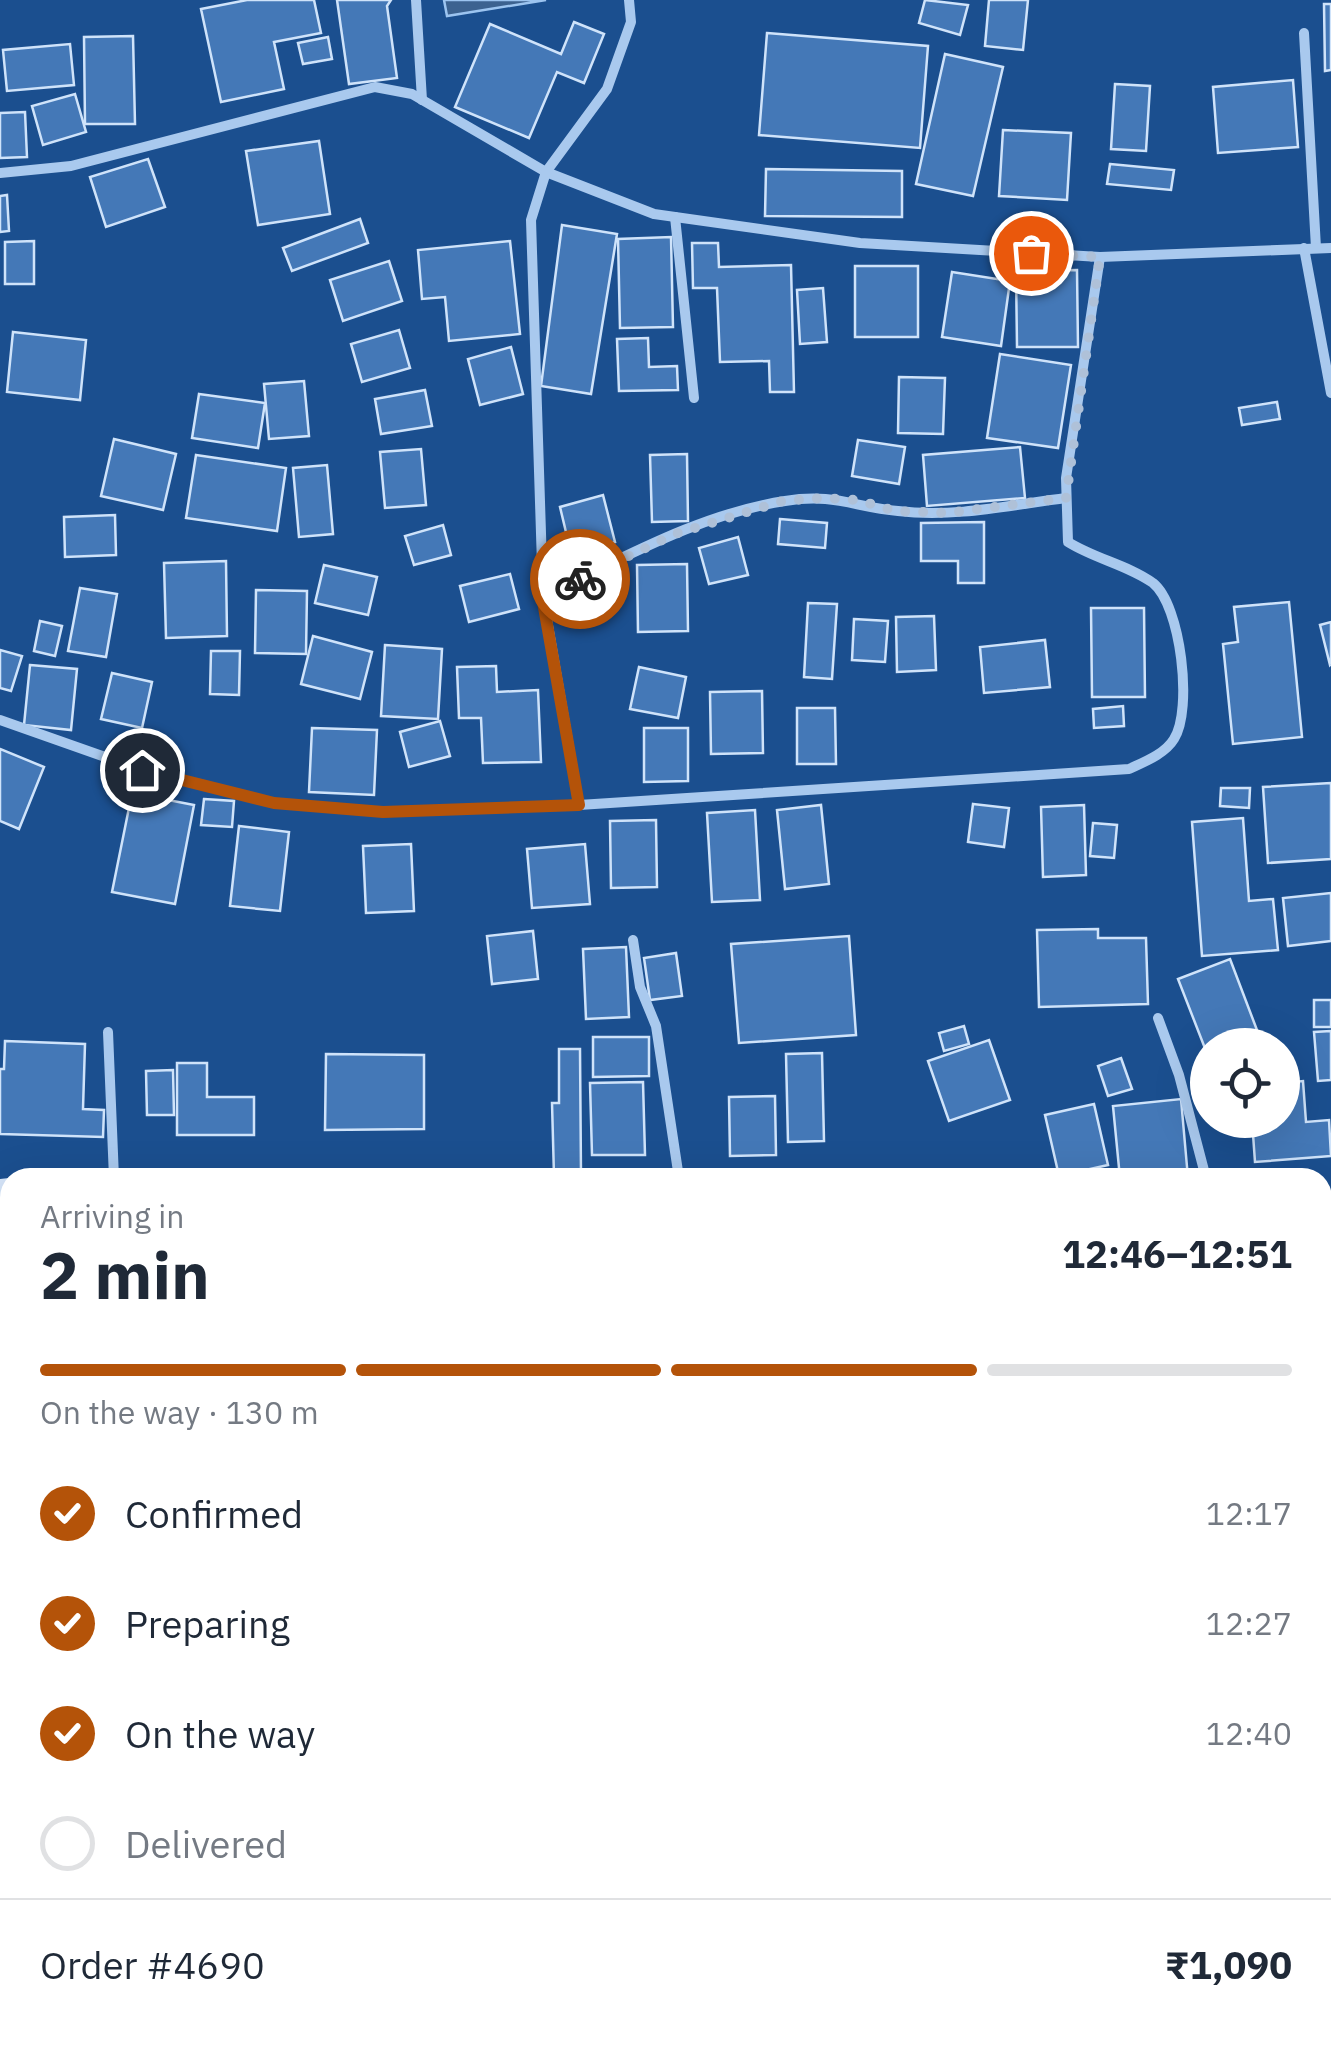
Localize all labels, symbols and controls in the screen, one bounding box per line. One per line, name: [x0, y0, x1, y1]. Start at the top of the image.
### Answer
pin: [989, 211, 1074, 296]
icon: bag: [1004, 226, 1059, 281]
courier: [530, 529, 630, 629]
icon: bike: [553, 552, 608, 607]
pin: [100, 728, 185, 813]
icon: home: [115, 743, 170, 798]
map controls: [1190, 1028, 1300, 1138]
button: locate: [1190, 1028, 1300, 1138]
text: Arriving in: [40, 1195, 185, 1237]
text: 12:46–12:51: [1062, 1229, 1292, 1278]
text: 2 min: [40, 1232, 210, 1317]
text: On the way · 130 m: [40, 1391, 319, 1433]
icon: check: [40, 1486, 95, 1541]
text: Confirmed: [125, 1489, 303, 1538]
text: 12:17: [1206, 1492, 1292, 1534]
icon: check: [40, 1596, 95, 1651]
text: Preparing: [125, 1599, 290, 1648]
text: 12:27: [1206, 1602, 1292, 1644]
icon: check: [40, 1706, 95, 1761]
text: On the way: [125, 1709, 315, 1758]
text: 12:40: [1206, 1712, 1292, 1754]
text: Delivered: [125, 1819, 287, 1868]
text: Order #4690: [40, 1940, 265, 1989]
text: ₹1,090: [1165, 1940, 1292, 1989]

